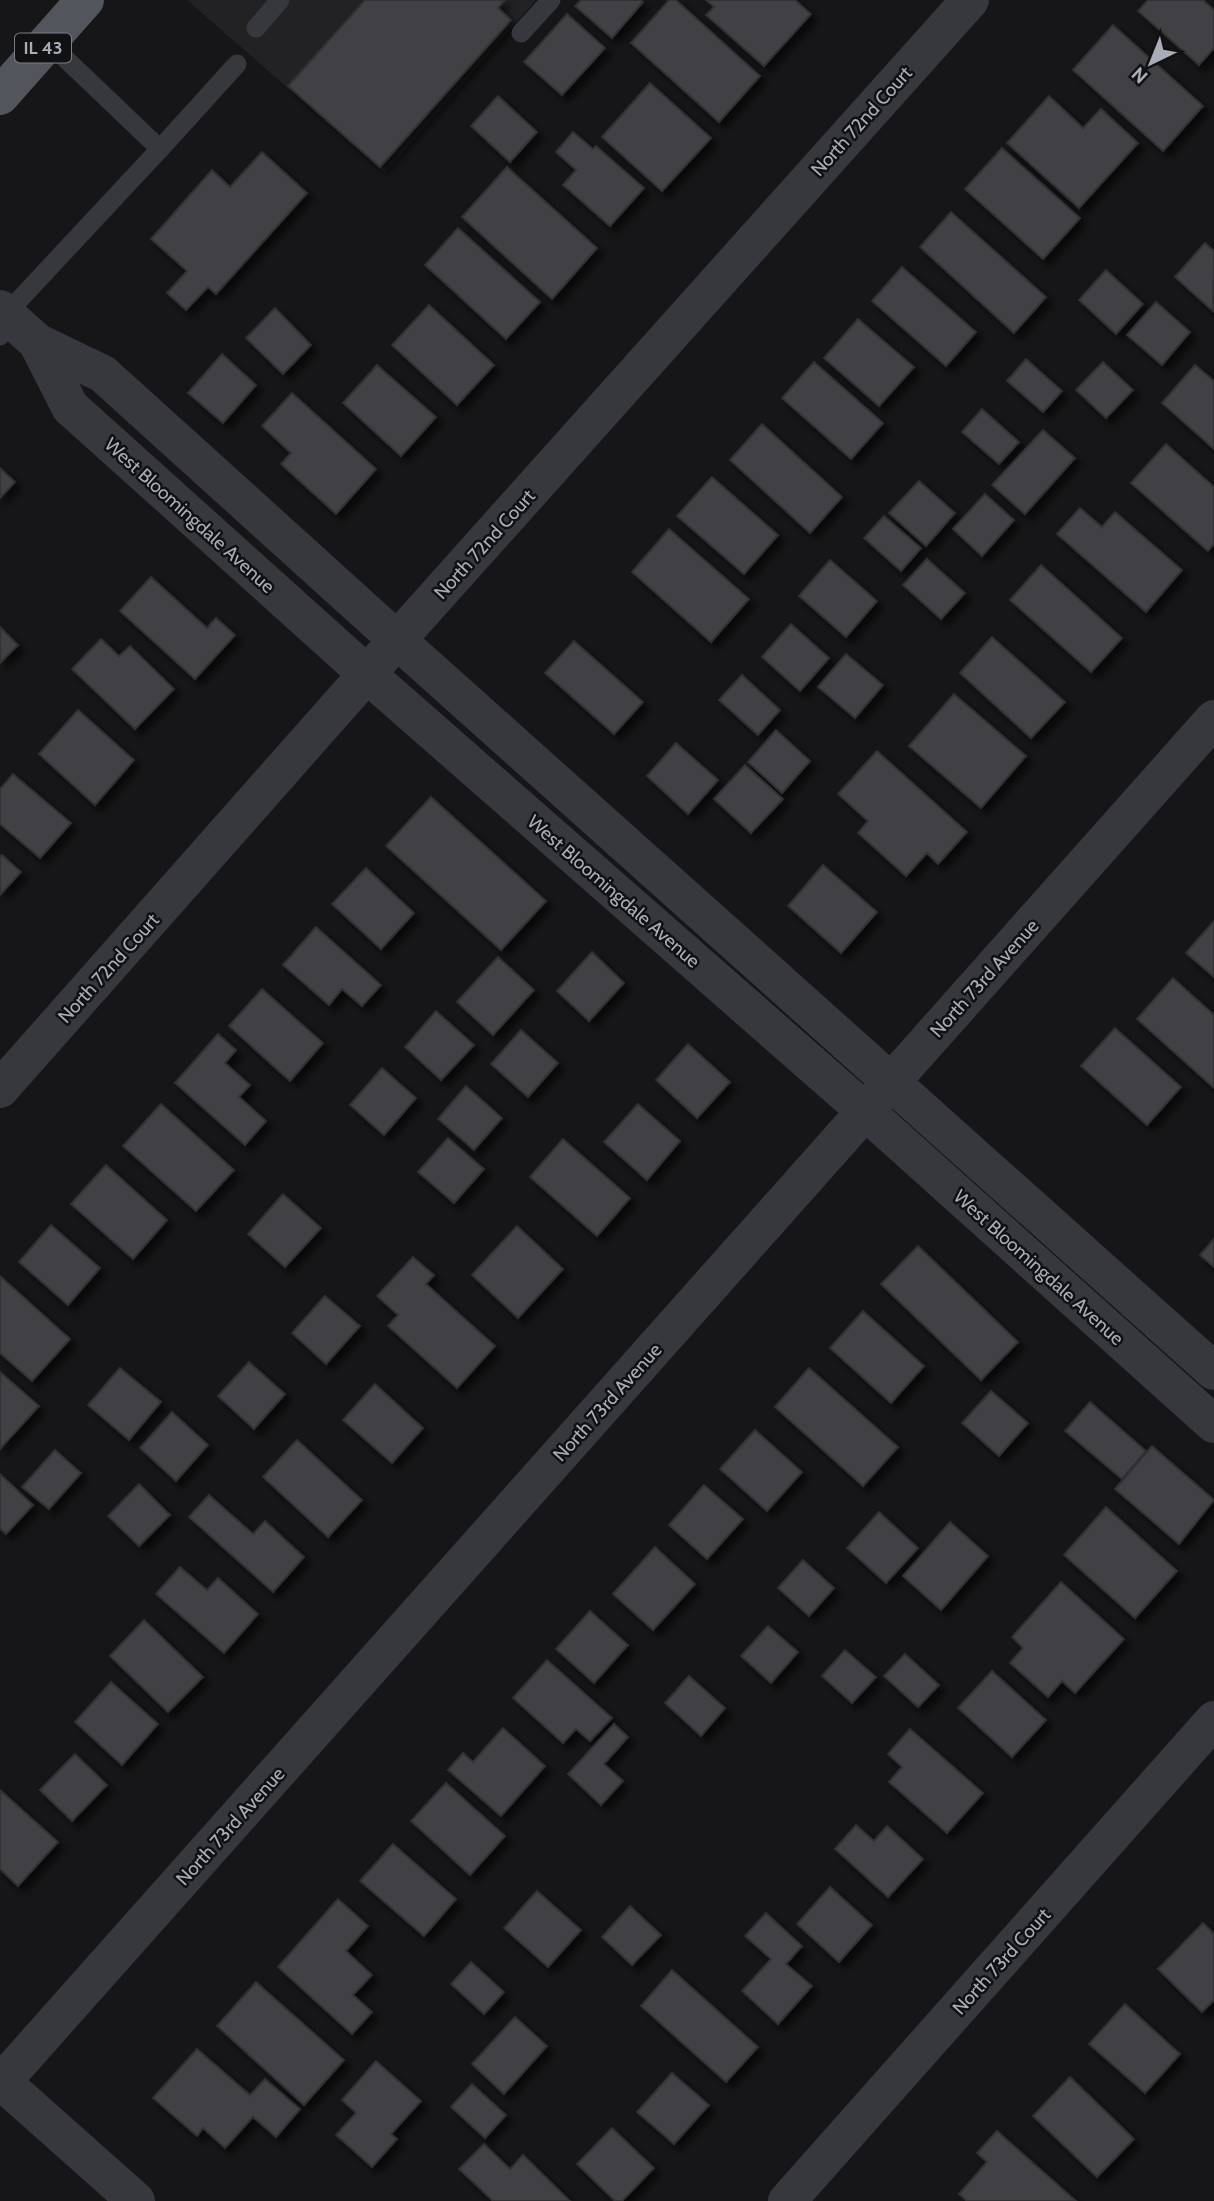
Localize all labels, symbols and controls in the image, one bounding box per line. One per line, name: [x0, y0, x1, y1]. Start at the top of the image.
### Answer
north arrow: [1116, 28, 1186, 98]
road number: IL 43: [15, 33, 71, 62]
street label: North 72nd Court: [806, 61, 917, 181]
text: N: [1127, 62, 1153, 88]
street label: West Bloomingdale Avenue: [100, 433, 280, 598]
street label: North 72nd Court: [429, 484, 540, 604]
street label: West Bloomingdale Avenue: [523, 810, 705, 973]
street label: North 72nd Court: [53, 908, 164, 1028]
street label: North 73rd Avenue: [925, 914, 1044, 1042]
street label: West Bloomingdale Avenue: [949, 1185, 1129, 1350]
street label: North 73rd Avenue: [548, 1338, 667, 1466]
street label: North 73rd Avenue: [171, 1762, 290, 1890]
street label: North 73rd Court: [948, 1903, 1056, 2019]

